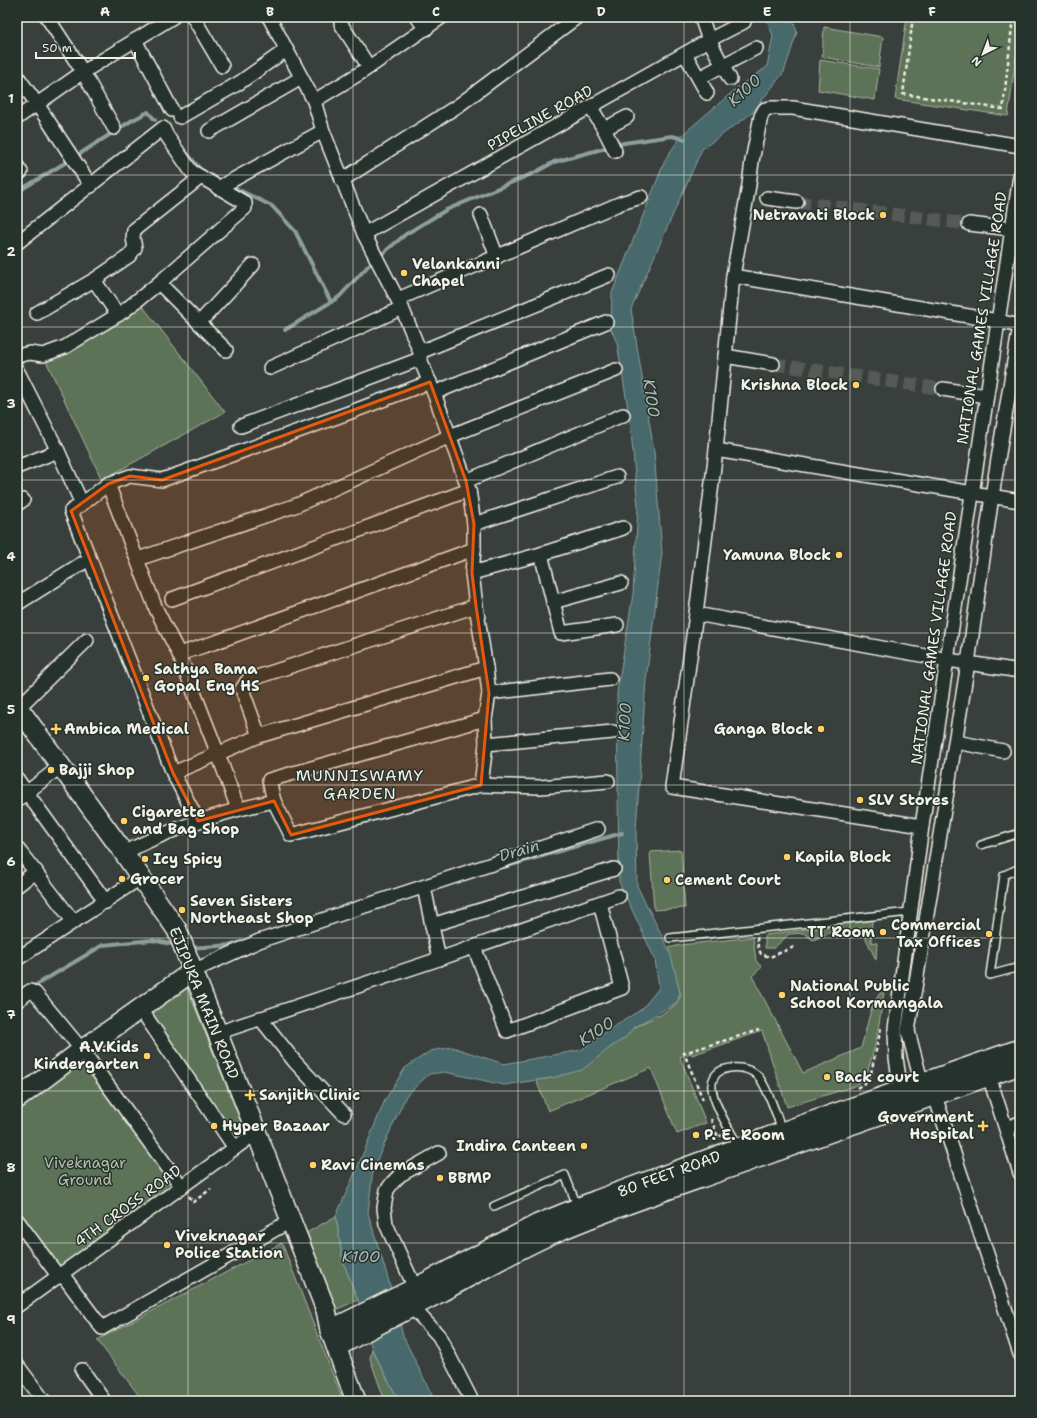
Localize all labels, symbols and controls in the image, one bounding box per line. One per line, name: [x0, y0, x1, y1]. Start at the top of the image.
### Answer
text: A: [100, 3, 110, 20]
text: B: [266, 3, 274, 20]
text: C: [432, 3, 440, 20]
text: D: [596, 3, 606, 20]
text: E: [763, 3, 772, 20]
text: F: [928, 3, 936, 20]
scale bar: [36, 34, 135, 60]
north arrow: [963, 34, 1003, 74]
text: 50 m: [42, 40, 72, 56]
text: N: [968, 52, 985, 70]
water label: K100: [723, 70, 766, 111]
street label: PIPELINE ROAD: [484, 81, 596, 155]
text: 1: [8, 90, 14, 107]
street label: NATIONAL GAMES VILLAGE ROAD: [952, 190, 1012, 446]
place label: Netravati Block: [753, 205, 875, 225]
marker: Netravati Block: [878, 210, 888, 220]
text: 2: [6, 243, 16, 260]
place label: Velankanni Chapel: [412, 254, 500, 291]
marker: Velankanni Chapel: [399, 268, 409, 278]
place label: Krishna Block: [741, 375, 848, 395]
water label: K100: [638, 377, 665, 419]
marker: Krishna Block: [851, 380, 861, 390]
text: 3: [6, 395, 16, 412]
street label: NATIONAL GAMES VILLAGE ROAD: [906, 510, 962, 766]
place label: Yamuna Block: [723, 545, 831, 565]
text: 4: [6, 548, 16, 565]
marker: Yamuna Block: [834, 550, 844, 560]
place label: Sathya Bama Gopal Eng HS: [154, 659, 260, 696]
marker: Sathya Bama Gopal Eng HS: [141, 673, 151, 683]
text: 5: [7, 701, 15, 718]
water label: K100: [613, 702, 636, 742]
place label: Ambica Medical: [64, 719, 189, 739]
place label: Ganga Block: [714, 719, 813, 739]
marker: Ambica Medical: [51, 724, 61, 734]
marker: Ganga Block: [816, 724, 826, 734]
place label: Bajji Shop: [59, 760, 135, 780]
marker: Bajji Shop: [46, 765, 56, 775]
district label: MUNNISWAMY GARDEN: [296, 765, 424, 804]
place label: SLV Stores: [868, 790, 949, 810]
marker: SLV Stores: [855, 795, 865, 805]
place label: Cigarette and Bag Shop: [132, 802, 239, 839]
marker: Cigarette and Bag Shop: [119, 816, 129, 826]
water label: Drain: [496, 835, 542, 866]
place label: Kapila Block: [795, 847, 892, 867]
place label: Icy Spicy: [153, 849, 222, 869]
marker: Kapila Block: [782, 852, 792, 862]
text: 6: [6, 853, 16, 870]
marker: Icy Spicy: [140, 854, 150, 864]
place label: Grocer: [130, 869, 184, 889]
place label: Cement Court: [675, 870, 781, 890]
marker: Grocer: [117, 874, 127, 884]
marker: Cement Court: [662, 875, 672, 885]
place label: Seven Sisters Northeast Shop: [190, 891, 313, 928]
marker: Seven Sisters Northeast Shop: [177, 905, 187, 915]
place label: Commercial Tax Offices: [891, 915, 981, 952]
place label: TT Room: [807, 922, 875, 942]
street label: EJIPURA MAIN ROAD: [164, 924, 244, 1082]
marker: TT Room: [878, 927, 888, 937]
marker: Commercial Tax Offices: [984, 929, 994, 939]
place label: National Public School Kormangala: [790, 976, 944, 1013]
marker: National Public School Kormangala: [777, 990, 787, 1000]
text: 7: [6, 1006, 16, 1023]
water label: K100: [574, 1012, 618, 1051]
place label: A.V.Kids Kindergarten: [34, 1037, 139, 1074]
marker: A.V.Kids Kindergarten: [142, 1051, 152, 1061]
place label: Back court: [835, 1067, 919, 1087]
marker: Back court: [822, 1072, 832, 1082]
place label: Sanjith Clinic: [259, 1085, 360, 1105]
marker: Sanjith Clinic: [244, 1089, 256, 1101]
place label: Government Hospital: [877, 1107, 974, 1144]
place label: Hyper Bazaar: [222, 1116, 330, 1136]
marker: Government Hospital: [977, 1120, 989, 1132]
marker: Hyper Bazaar: [209, 1121, 219, 1131]
place label: P. E. Room: [704, 1125, 785, 1145]
marker: P. E. Room: [691, 1130, 701, 1140]
place label: Indira Canteen: [456, 1136, 576, 1156]
marker: Indira Canteen: [579, 1141, 589, 1151]
street label: 80 FEET ROAD: [615, 1146, 723, 1202]
park label: Viveknagar Ground: [44, 1153, 126, 1190]
place label: Ravi Cinemas: [321, 1155, 425, 1175]
text: 8: [6, 1159, 16, 1176]
street label: 4TH CROSS ROAD: [70, 1160, 186, 1252]
marker: Ravi Cinemas: [308, 1160, 318, 1170]
place label: BBMP: [448, 1168, 491, 1188]
marker: BBMP: [435, 1173, 445, 1183]
place label: Viveknagar Police Station: [175, 1226, 283, 1263]
marker: Viveknagar Police Station: [162, 1240, 172, 1250]
water label: K100: [342, 1246, 380, 1267]
text: 9: [6, 1311, 16, 1328]

